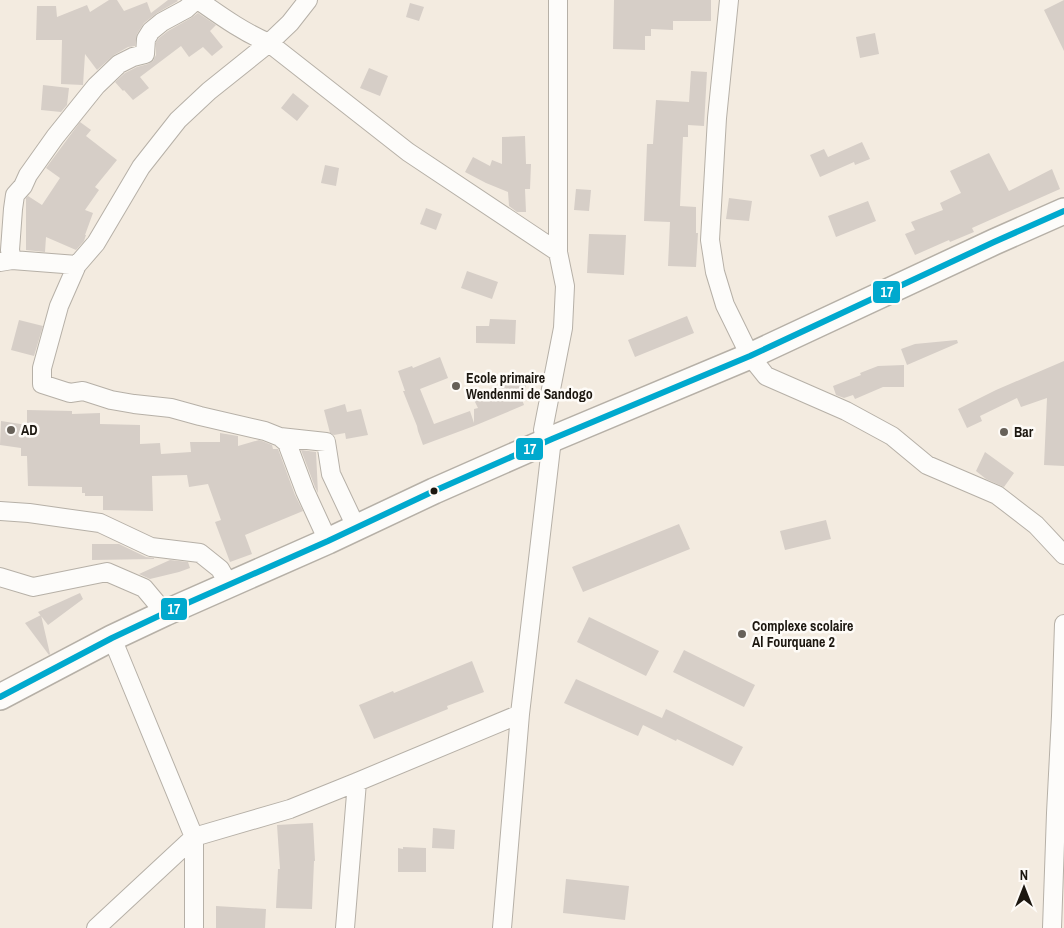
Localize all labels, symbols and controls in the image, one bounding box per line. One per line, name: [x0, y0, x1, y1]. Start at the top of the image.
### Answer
line badge: 17: [872, 280, 901, 304]
text: 17: [881, 283, 894, 301]
place label: Ecole primaire Wendenmi de Sandogo: [466, 369, 593, 403]
marker: Ecole primaire Wendenmi de Sandogo: [450, 380, 462, 392]
place label: AD: [21, 421, 38, 439]
place label: Bar: [1014, 423, 1034, 441]
marker: AD: [5, 424, 17, 436]
marker: Bar: [998, 426, 1010, 438]
line badge: 17: [515, 437, 544, 461]
text: 17: [524, 440, 537, 458]
unlabelled marker: [429, 486, 439, 496]
line badge: 17: [160, 597, 188, 621]
text: 17: [168, 600, 181, 618]
place label: Complexe scolaire Al Fourquane 2: [752, 617, 853, 651]
marker: Complexe scolaire Al Fourquane 2: [736, 628, 748, 640]
north arrow: [999, 863, 1049, 913]
text: N: [1020, 866, 1028, 884]

